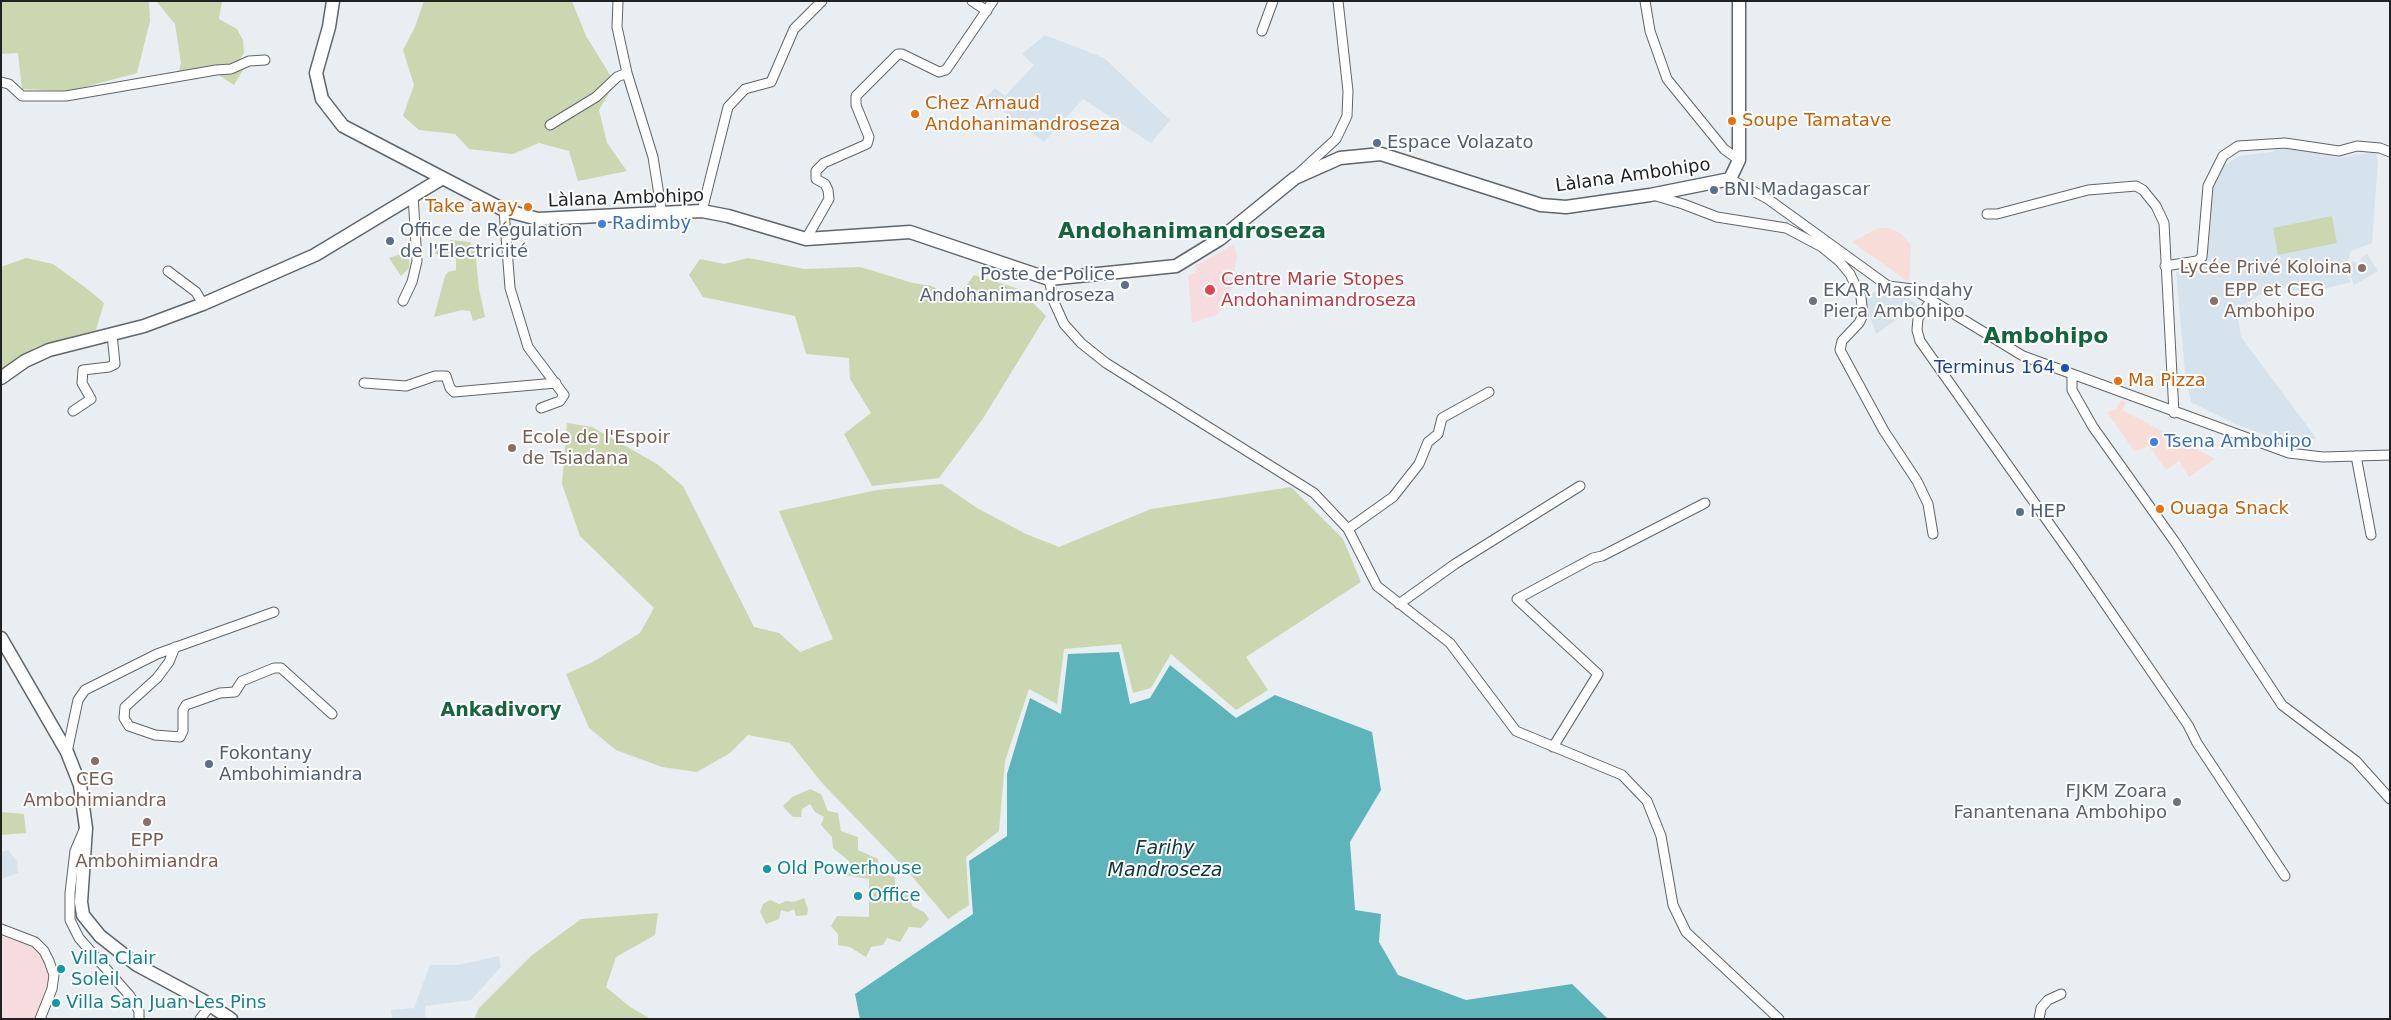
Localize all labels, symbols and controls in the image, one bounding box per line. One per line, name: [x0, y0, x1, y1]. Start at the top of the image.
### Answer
place label: Chez Arnaud Andohanimandroseza: [925, 93, 1120, 136]
marker: Chez Arnaud Andohanimandroseza: [909, 108, 921, 120]
place label: Soupe Tamatave: [1742, 110, 1891, 132]
marker: Soupe Tamatave: [1726, 115, 1738, 127]
place label: Espace Volazato: [1387, 132, 1533, 154]
marker: Espace Volazato: [1371, 137, 1383, 149]
street label: Làlana Ambohipo: [1554, 154, 1712, 198]
place label: BNI Madagascar: [1724, 179, 1870, 201]
marker: BNI Madagascar: [1708, 184, 1720, 196]
street label: Làlana Ambohipo: [547, 185, 705, 213]
place label: Take away: [425, 196, 518, 218]
marker: Take away: [522, 201, 534, 213]
place label: Radimby: [612, 213, 691, 235]
marker: Radimby: [596, 218, 608, 230]
district label: Andohanimandroseza: [1058, 219, 1326, 245]
place label: Office de Régulation de l'Electricité: [400, 220, 583, 262]
marker: Office de Régulation de l'Electricité: [384, 235, 396, 247]
place label: Lycée Privé Koloina: [2179, 257, 2352, 279]
marker: Lycée Privé Koloina: [2356, 262, 2368, 274]
place label: Poste de Police Andohanimandroseza: [920, 264, 1115, 306]
place label: Centre Marie Stopes Andohanimandroseza: [1221, 269, 1416, 312]
marker: Poste de Police Andohanimandroseza: [1119, 279, 1131, 291]
place label: EKAR Masindahy Piera Ambohipo: [1823, 280, 1973, 322]
place label: EPP et CEG Ambohipo: [2224, 280, 2325, 322]
marker: Centre Marie Stopes Andohanimandroseza: [1203, 283, 1217, 297]
marker: EKAR Masindahy Piera Ambohipo: [1807, 295, 1819, 307]
marker: EPP et CEG Ambohipo: [2208, 295, 2220, 307]
district label: Ambohipo: [1984, 324, 2108, 350]
place label: Terminus 164: [1934, 357, 2055, 379]
marker: Terminus 164: [2059, 362, 2071, 374]
place label: Ma Pizza: [2128, 370, 2206, 392]
marker: Ma Pizza: [2112, 375, 2124, 387]
place label: Ecole de l'Espoir de Tsiadana: [522, 427, 670, 469]
place label: Tsena Ambohipo: [2164, 431, 2312, 453]
marker: Tsena Ambohipo: [2148, 436, 2160, 448]
marker: Ecole de l'Espoir de Tsiadana: [506, 442, 518, 454]
place label: Ouaga Snack: [2170, 498, 2289, 520]
place label: HEP: [2030, 501, 2066, 523]
marker: Ouaga Snack: [2154, 503, 2166, 515]
marker: HEP: [2014, 506, 2026, 518]
district label: Ankadivory: [441, 700, 561, 722]
place label: Fokontany Ambohimiandra: [219, 743, 363, 786]
marker: CEG Ambohimiandra: [89, 755, 101, 767]
marker: Fokontany Ambohimiandra: [203, 758, 215, 770]
place label: CEG Ambohimiandra: [23, 769, 167, 812]
place label: FJKM Zoara Fanantenana Ambohipo: [1954, 781, 2167, 824]
marker: FJKM Zoara Fanantenana Ambohipo: [2171, 796, 2183, 808]
marker: EPP Ambohimiandra: [141, 816, 153, 828]
place label: EPP Ambohimiandra: [75, 830, 219, 872]
water label: Farihy Mandroseza: [1108, 838, 1222, 882]
place label: Old Powerhouse: [777, 858, 922, 880]
marker: Old Powerhouse: [761, 863, 773, 875]
place label: Office: [868, 885, 921, 907]
marker: Office: [852, 890, 864, 902]
place label: Villa Clair Soleil: [71, 948, 156, 991]
marker: Villa Clair Soleil: [55, 963, 67, 975]
place label: Villa San Juan Les Pins: [66, 992, 266, 1014]
marker: Villa San Juan Les Pins: [50, 997, 62, 1009]

